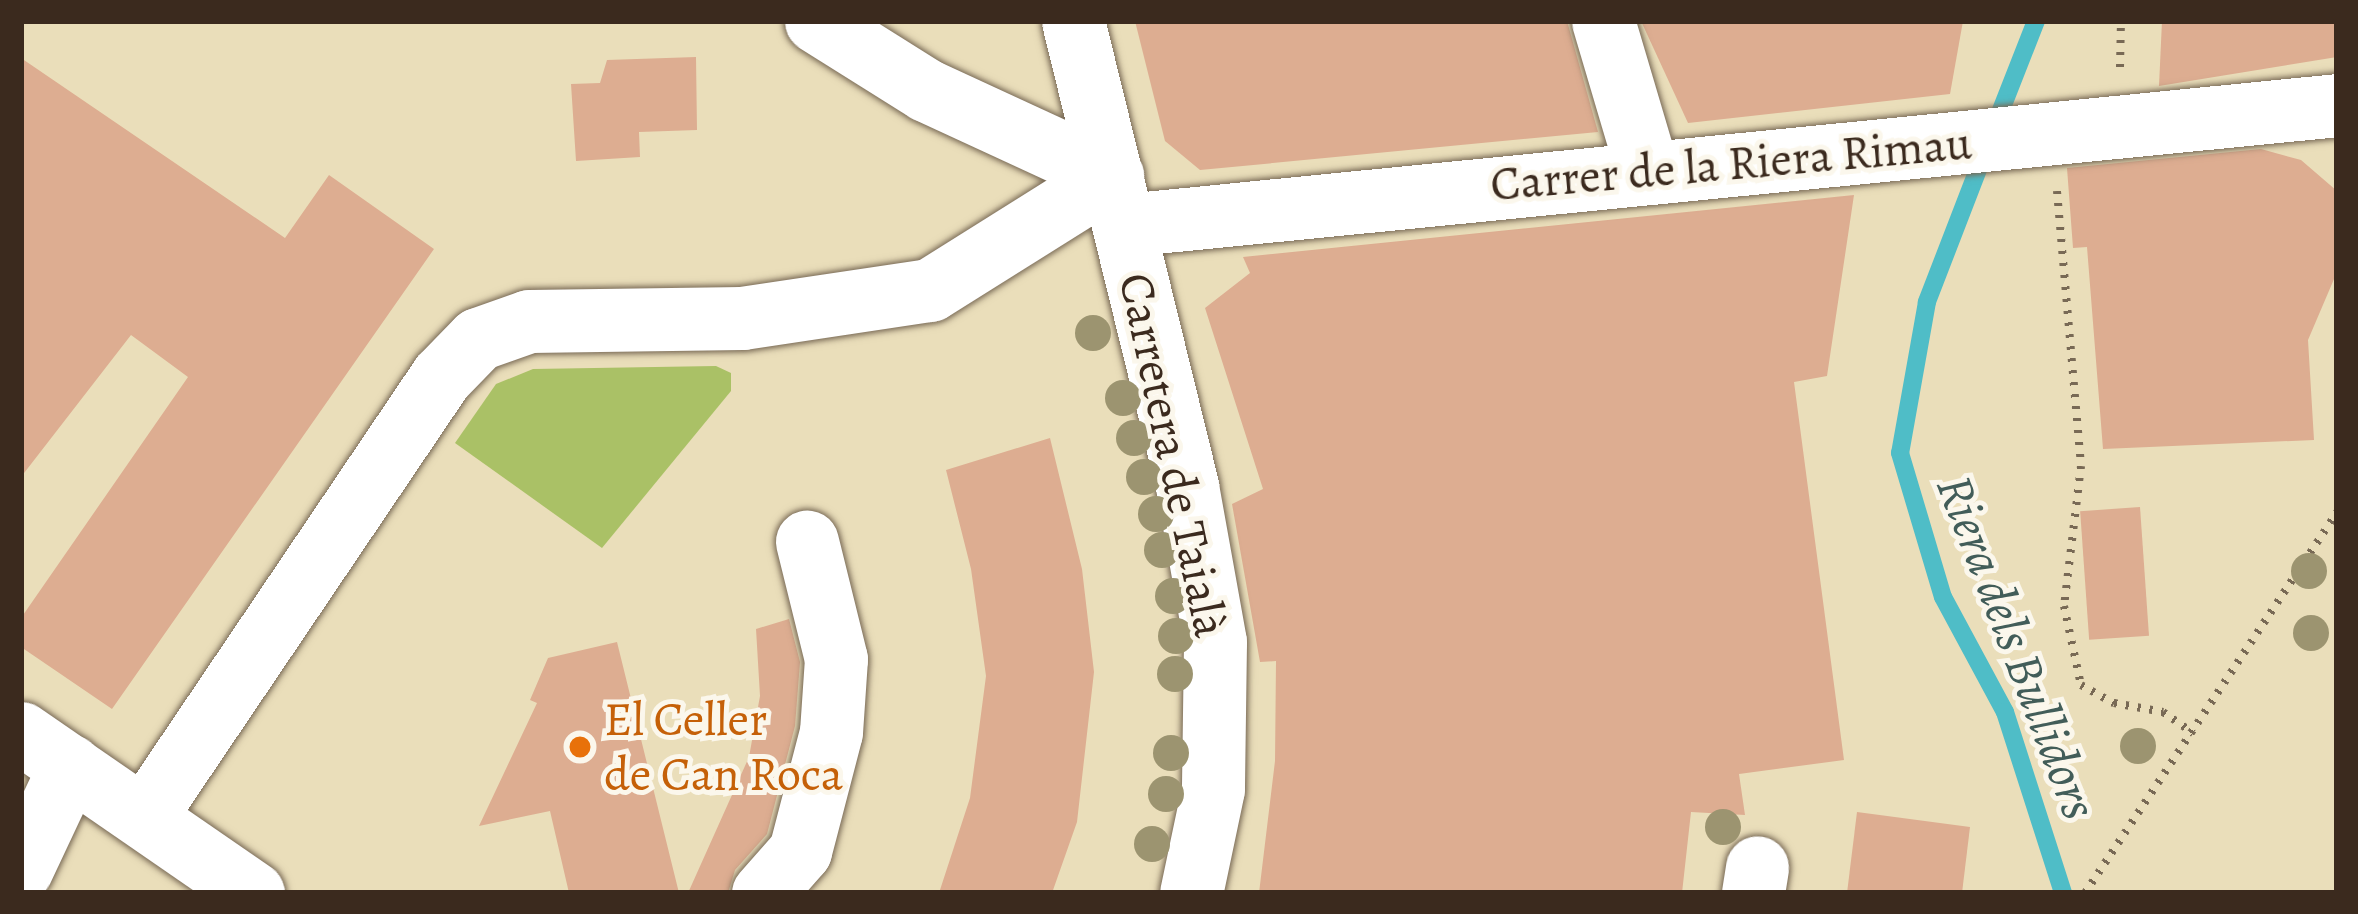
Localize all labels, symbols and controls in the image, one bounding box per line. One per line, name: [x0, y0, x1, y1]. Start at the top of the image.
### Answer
street label: Carrer de la Riera Rimau: [1488, 114, 1974, 214]
street label: Carretera de Taialà: [1106, 268, 1240, 642]
water label: Riera dels Bullidors: [1923, 467, 2111, 827]
place label: El Celler de Can Roca: [604, 690, 843, 803]
marker: El Celler de Can Roca: [567, 734, 593, 760]

